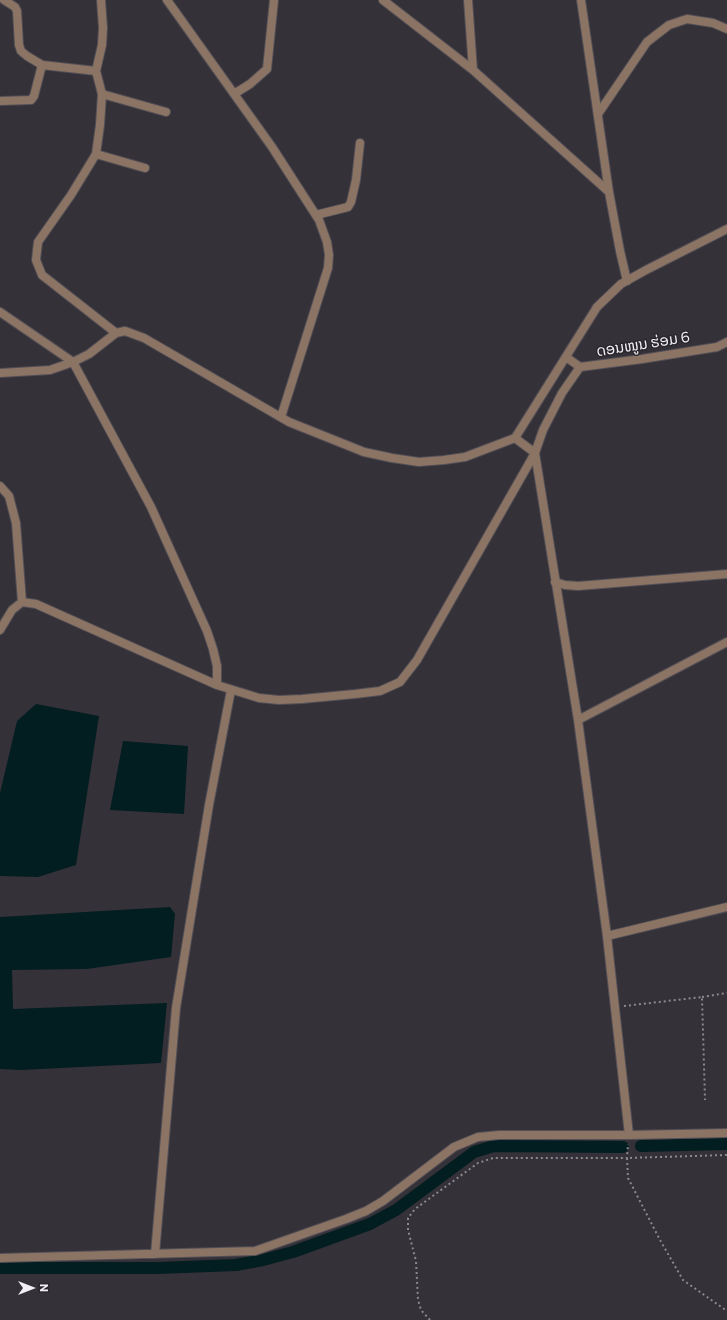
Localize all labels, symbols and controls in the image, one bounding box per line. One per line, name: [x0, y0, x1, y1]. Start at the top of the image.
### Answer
street label: ດອນໜູນ ຮ່ອມ 6: [595, 328, 691, 360]
north arrow: [12, 1268, 52, 1308]
text: N: [38, 1284, 51, 1292]

